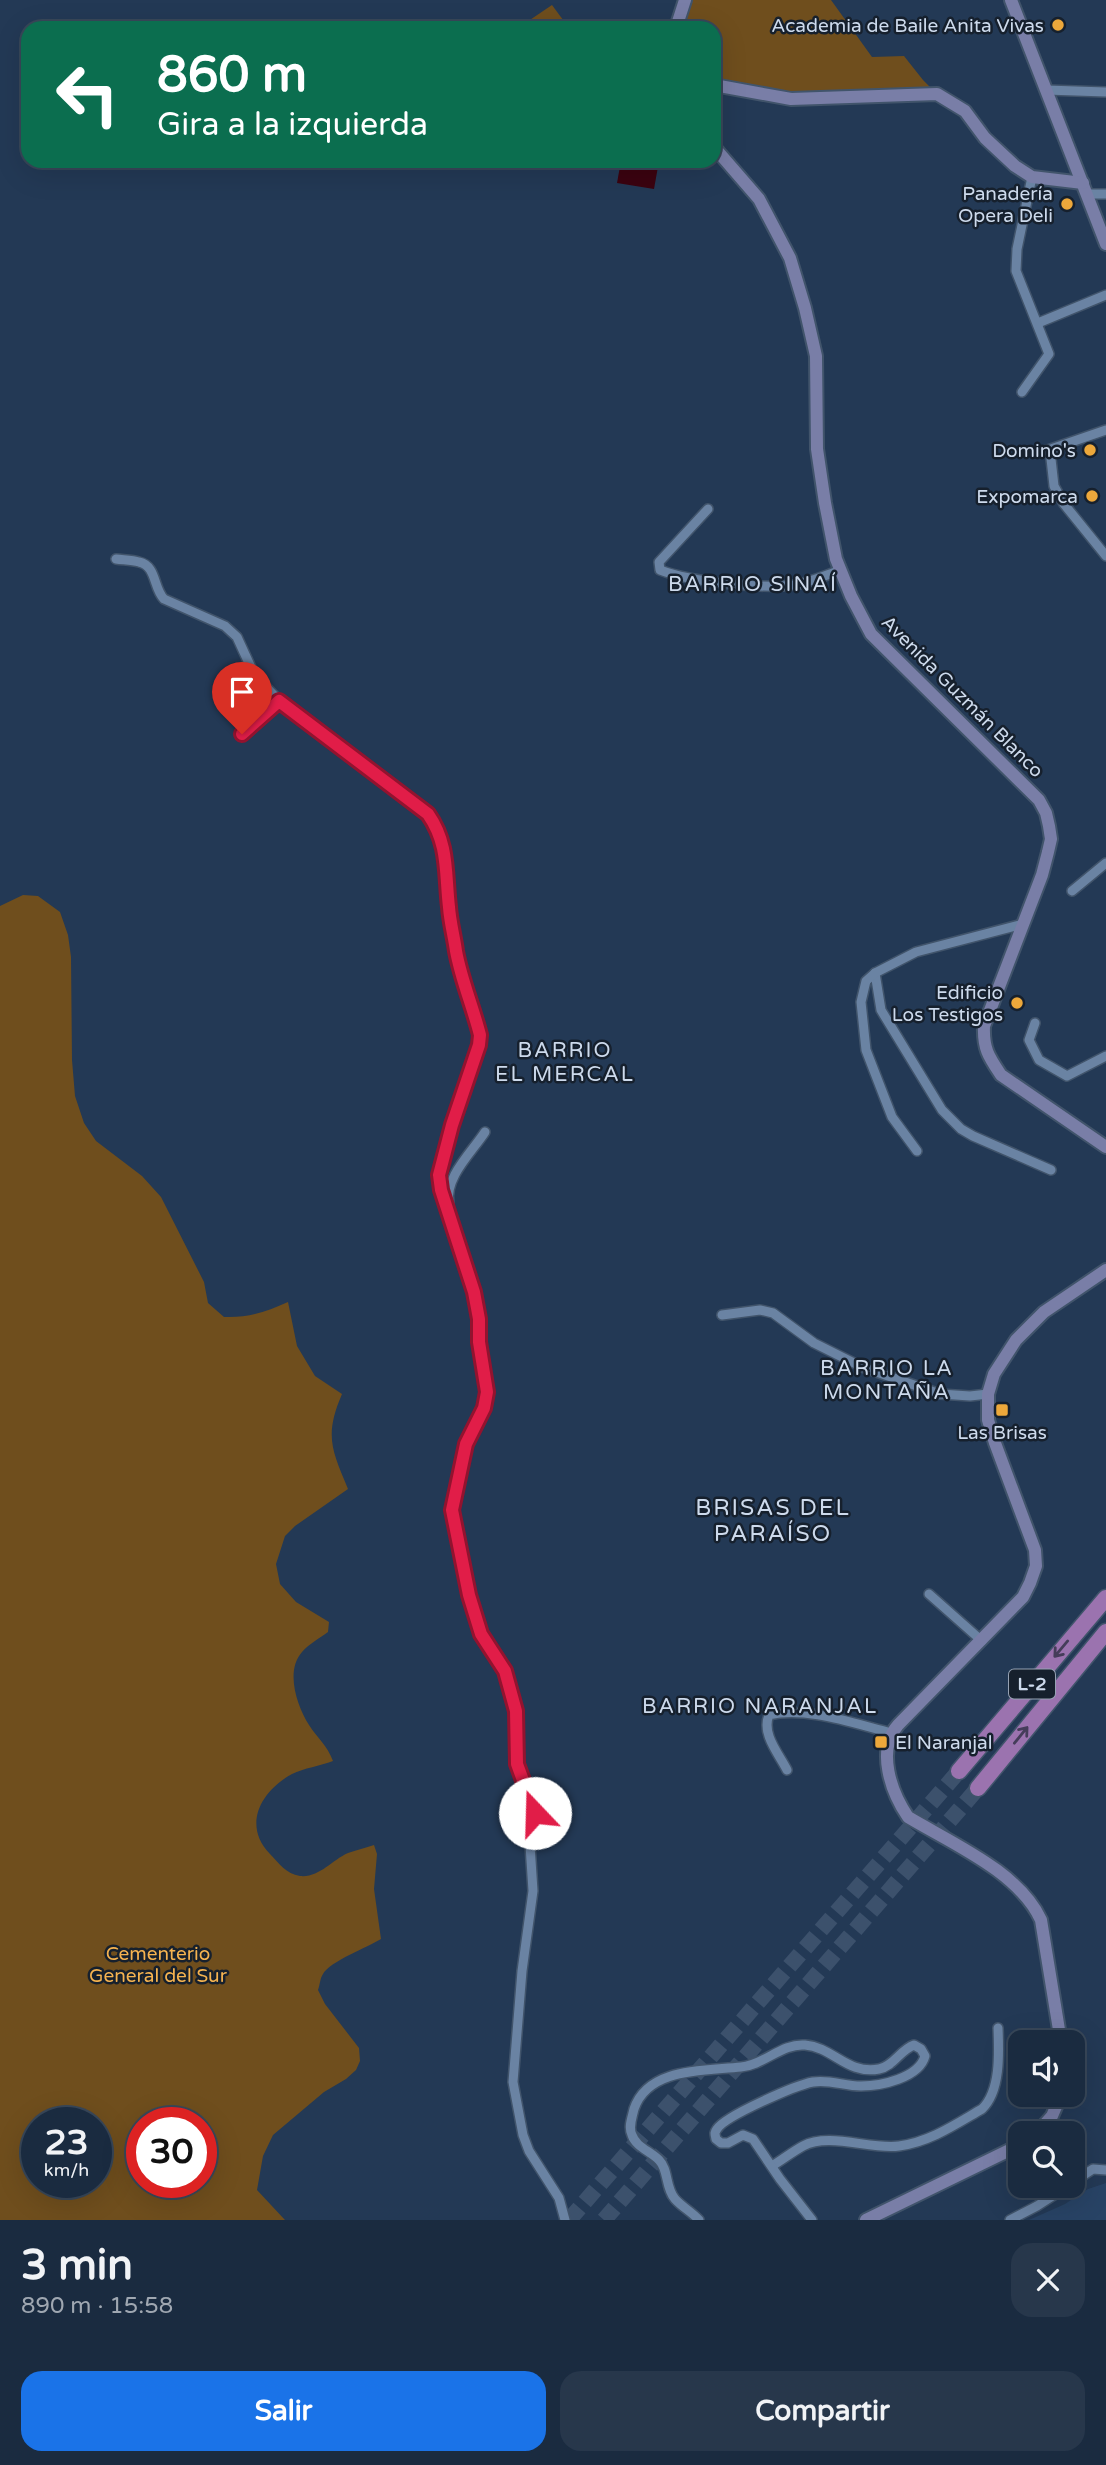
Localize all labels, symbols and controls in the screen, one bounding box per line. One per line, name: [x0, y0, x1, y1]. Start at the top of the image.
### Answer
place label: Academia de Baile Anita Vivas: [771, 15, 1044, 37]
marker: Academia de Baile Anita Vivas: [1050, 17, 1066, 33]
text: 860 m: [157, 46, 307, 105]
icon: left: [42, 49, 133, 140]
text: Gira a la izquierda: [157, 106, 428, 144]
place label: Panadería Opera Deli: [958, 183, 1053, 227]
marker: Panadería Opera Deli: [1059, 196, 1075, 212]
place label: Domino's: [992, 440, 1076, 462]
marker: Domino's: [1082, 442, 1098, 458]
place label: Expomarca: [976, 486, 1078, 508]
marker: Expomarca: [1084, 488, 1100, 504]
district label: BARRIO SINAÍ: [668, 572, 838, 597]
street label: Avenida Guzmán Blanco: [877, 611, 1048, 782]
pin: [212, 662, 272, 734]
icon: arrive: [223, 673, 261, 711]
place label: Edificio Los Testigos: [892, 982, 1003, 1026]
marker: Edificio Los Testigos: [1009, 995, 1025, 1011]
district label: BARRIO EL MERCAL: [495, 1038, 635, 1087]
district label: BARRIO LA MONTAÑA: [820, 1356, 954, 1405]
marker: Las Brisas: [994, 1402, 1010, 1418]
place label: Las Brisas: [957, 1422, 1047, 1444]
district label: BRISAS DEL PARAÍSO: [695, 1494, 851, 1548]
one-way arrow: [1053, 1640, 1069, 1658]
road number: L-2: [1009, 1670, 1055, 1699]
district label: BARRIO NARANJAL: [642, 1694, 878, 1719]
one-way arrow: [1013, 1726, 1028, 1744]
place label: El Naranjal: [895, 1732, 993, 1754]
marker: El Naranjal: [873, 1734, 889, 1750]
position arrow: [498, 1776, 572, 1850]
park label: Cementerio General del Sur: [89, 1943, 228, 1987]
map controls: [1008, 2030, 1085, 2198]
button: sound: [1008, 2030, 1085, 2107]
speed limit sign: 30: [126, 2107, 217, 2198]
button: search: [1008, 2121, 1085, 2198]
text: 23: [45, 2122, 88, 2164]
text: km/h: [44, 2159, 89, 2181]
text: 3 min: [21, 2240, 133, 2291]
button: close: [1011, 2243, 1085, 2317]
text: 890 m · 15:58: [21, 2292, 173, 2320]
button: Salir: [21, 2371, 546, 2451]
button: Compartir: [560, 2371, 1085, 2451]

